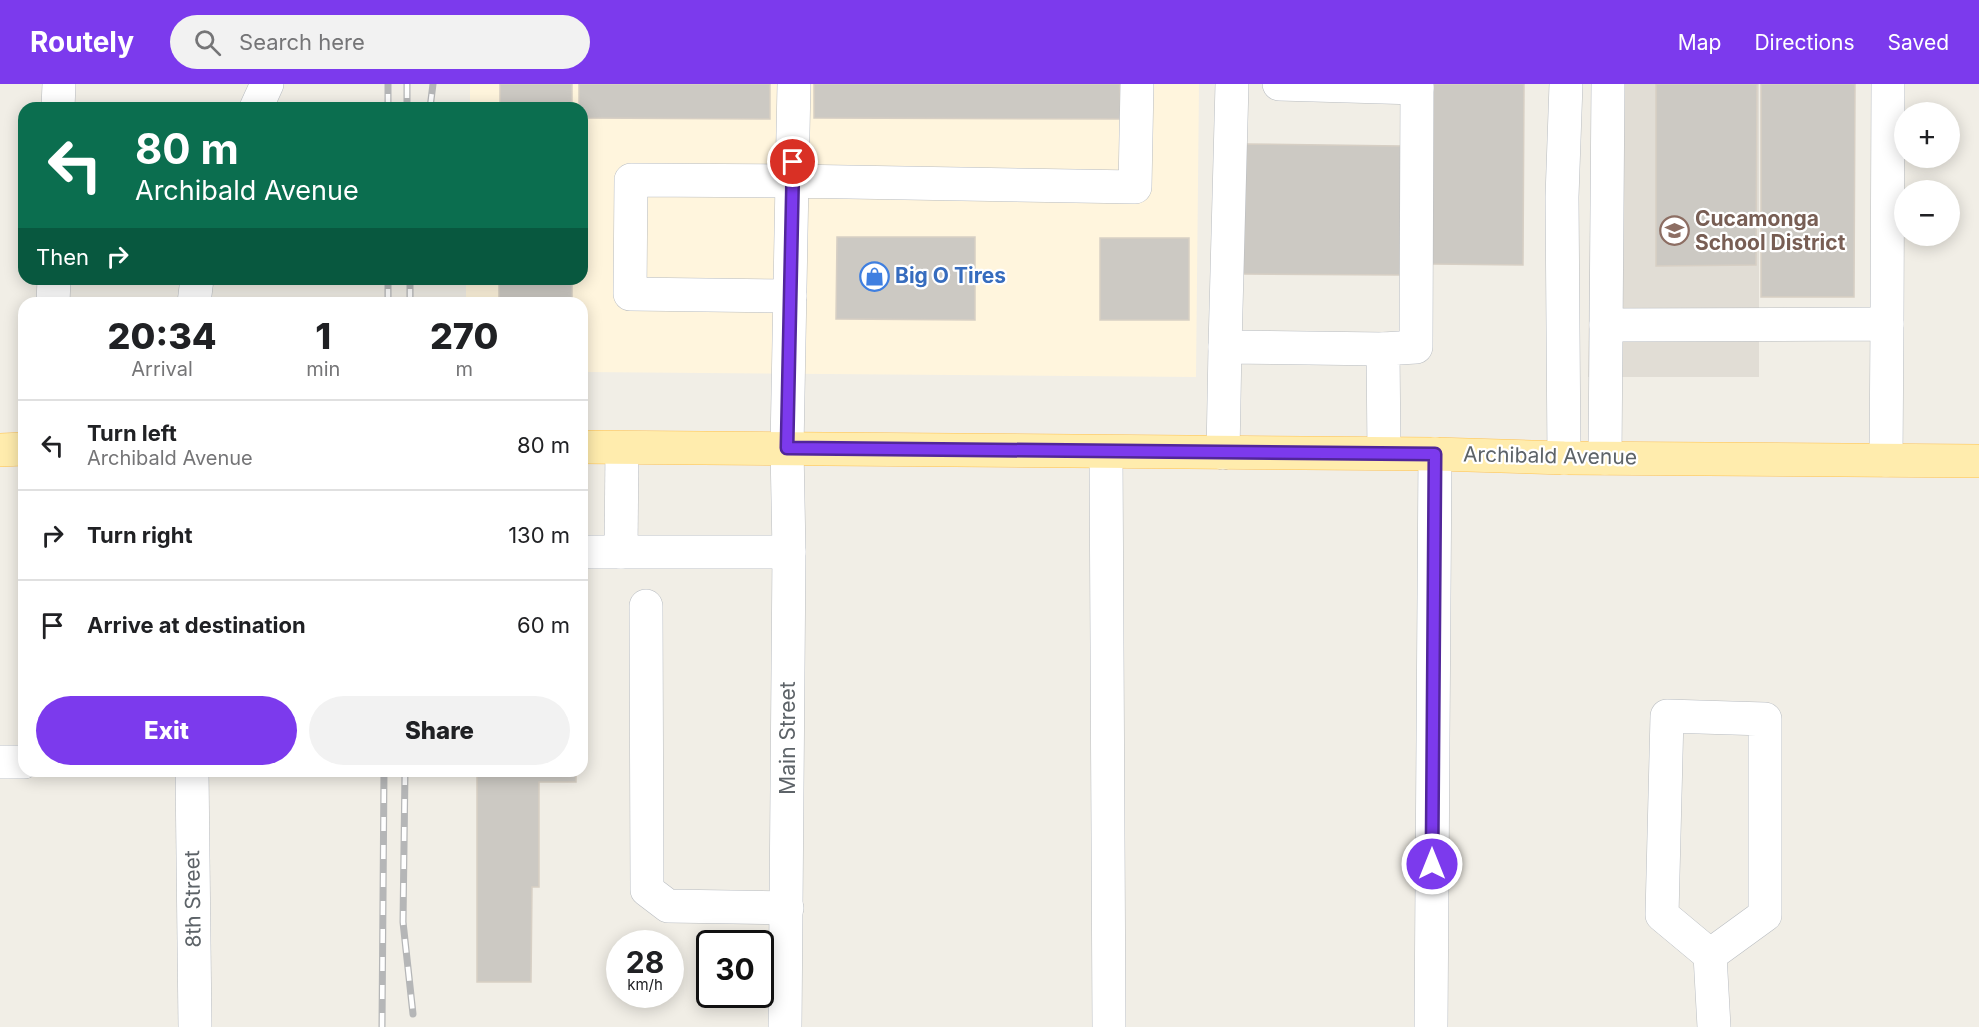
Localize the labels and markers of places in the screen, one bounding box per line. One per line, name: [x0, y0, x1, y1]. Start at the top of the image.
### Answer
pin: [767, 136, 818, 187]
place label: Cucamonga School District: [1695, 206, 1846, 255]
school or university icon: Cucamonga School District: [1658, 215, 1690, 247]
shop icon: Big O Tires: [858, 260, 890, 292]
place label: Big O Tires: [895, 263, 1006, 288]

